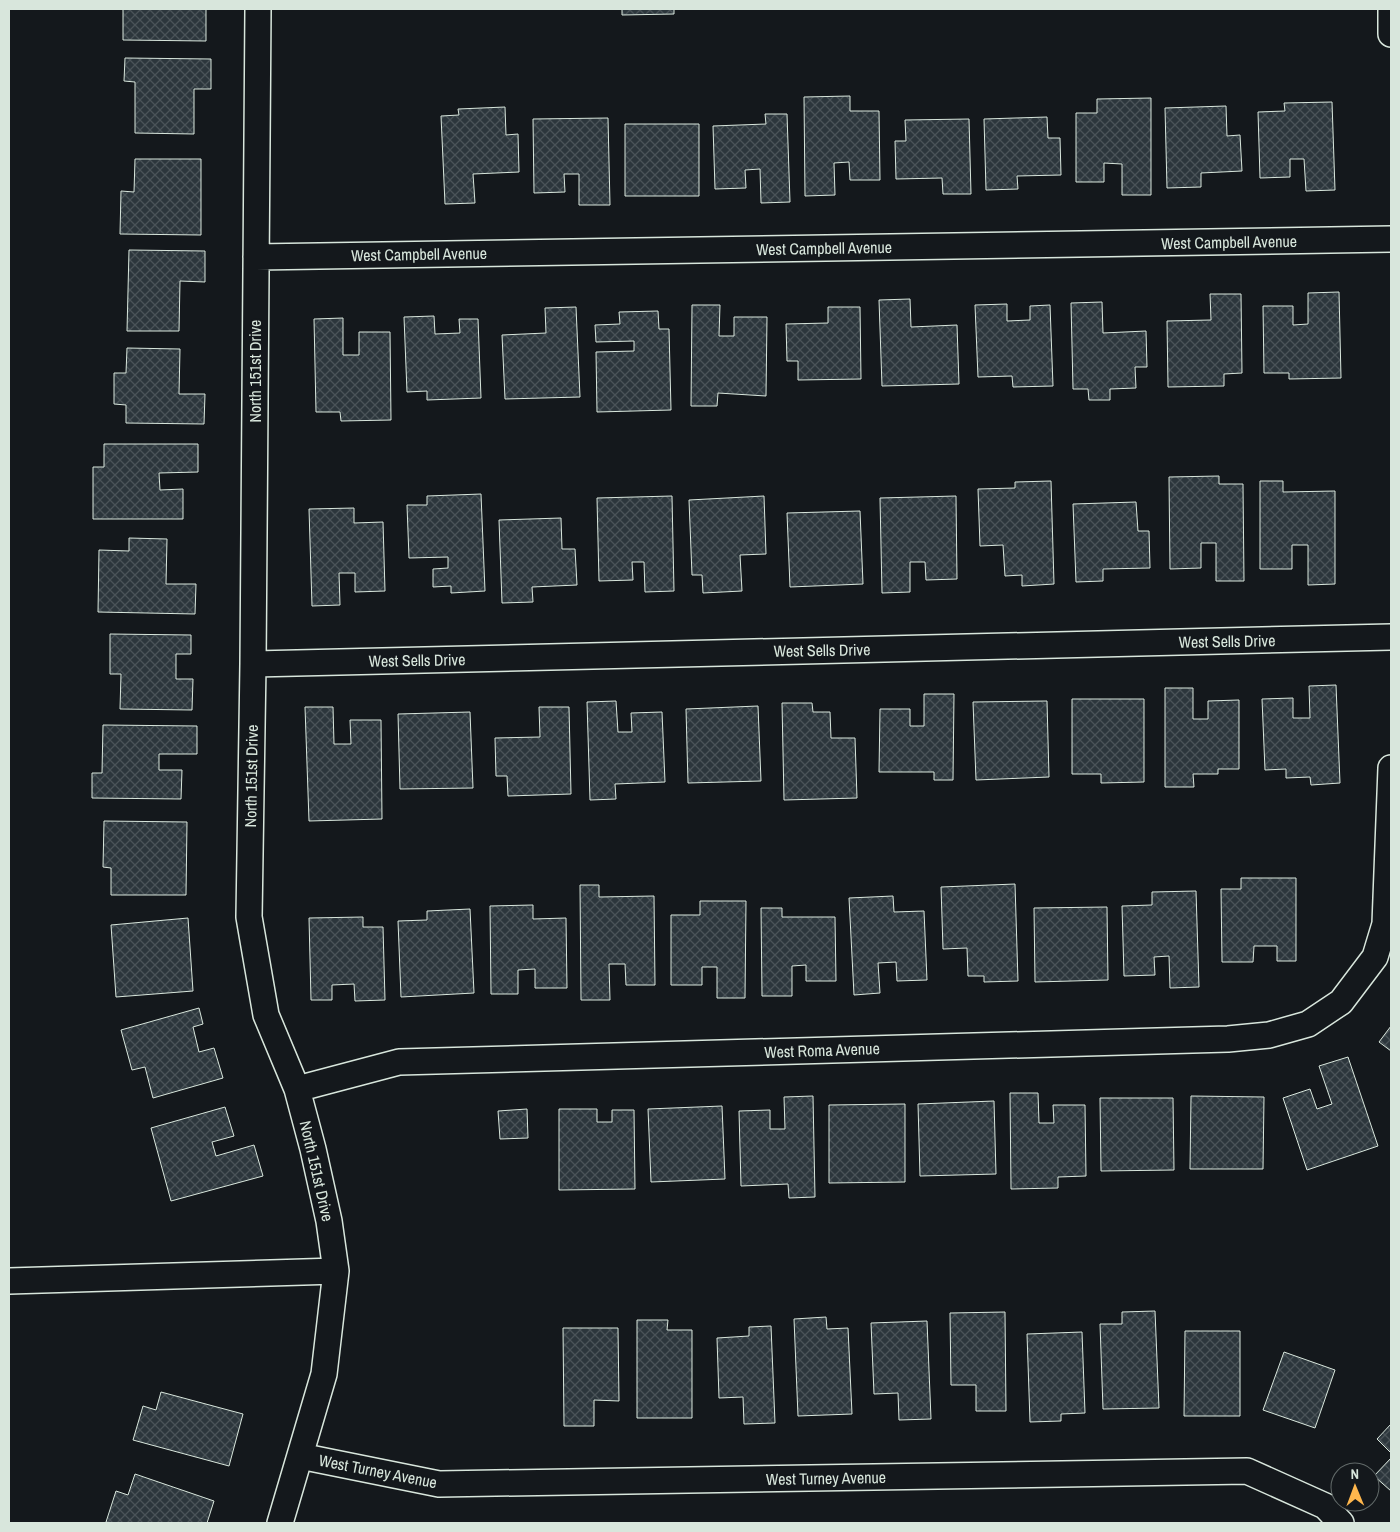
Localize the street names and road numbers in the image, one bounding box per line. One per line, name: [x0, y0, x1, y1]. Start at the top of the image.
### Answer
street label: West Campbell Avenue: [1161, 230, 1297, 254]
street label: West Campbell Avenue: [756, 236, 892, 260]
street label: West Campbell Avenue: [351, 242, 487, 266]
street label: North 151st Drive: [244, 320, 266, 422]
street label: West Sells Drive: [1178, 629, 1276, 653]
street label: West Sells Drive: [773, 638, 871, 662]
street label: West Sells Drive: [368, 648, 466, 672]
street label: North 151st Drive: [239, 724, 263, 828]
street label: West Roma Avenue: [764, 1037, 880, 1063]
street label: North 151st Drive: [295, 1118, 339, 1224]
street label: West Turney Avenue: [317, 1449, 439, 1493]
street label: West Turney Avenue: [766, 1466, 886, 1490]

